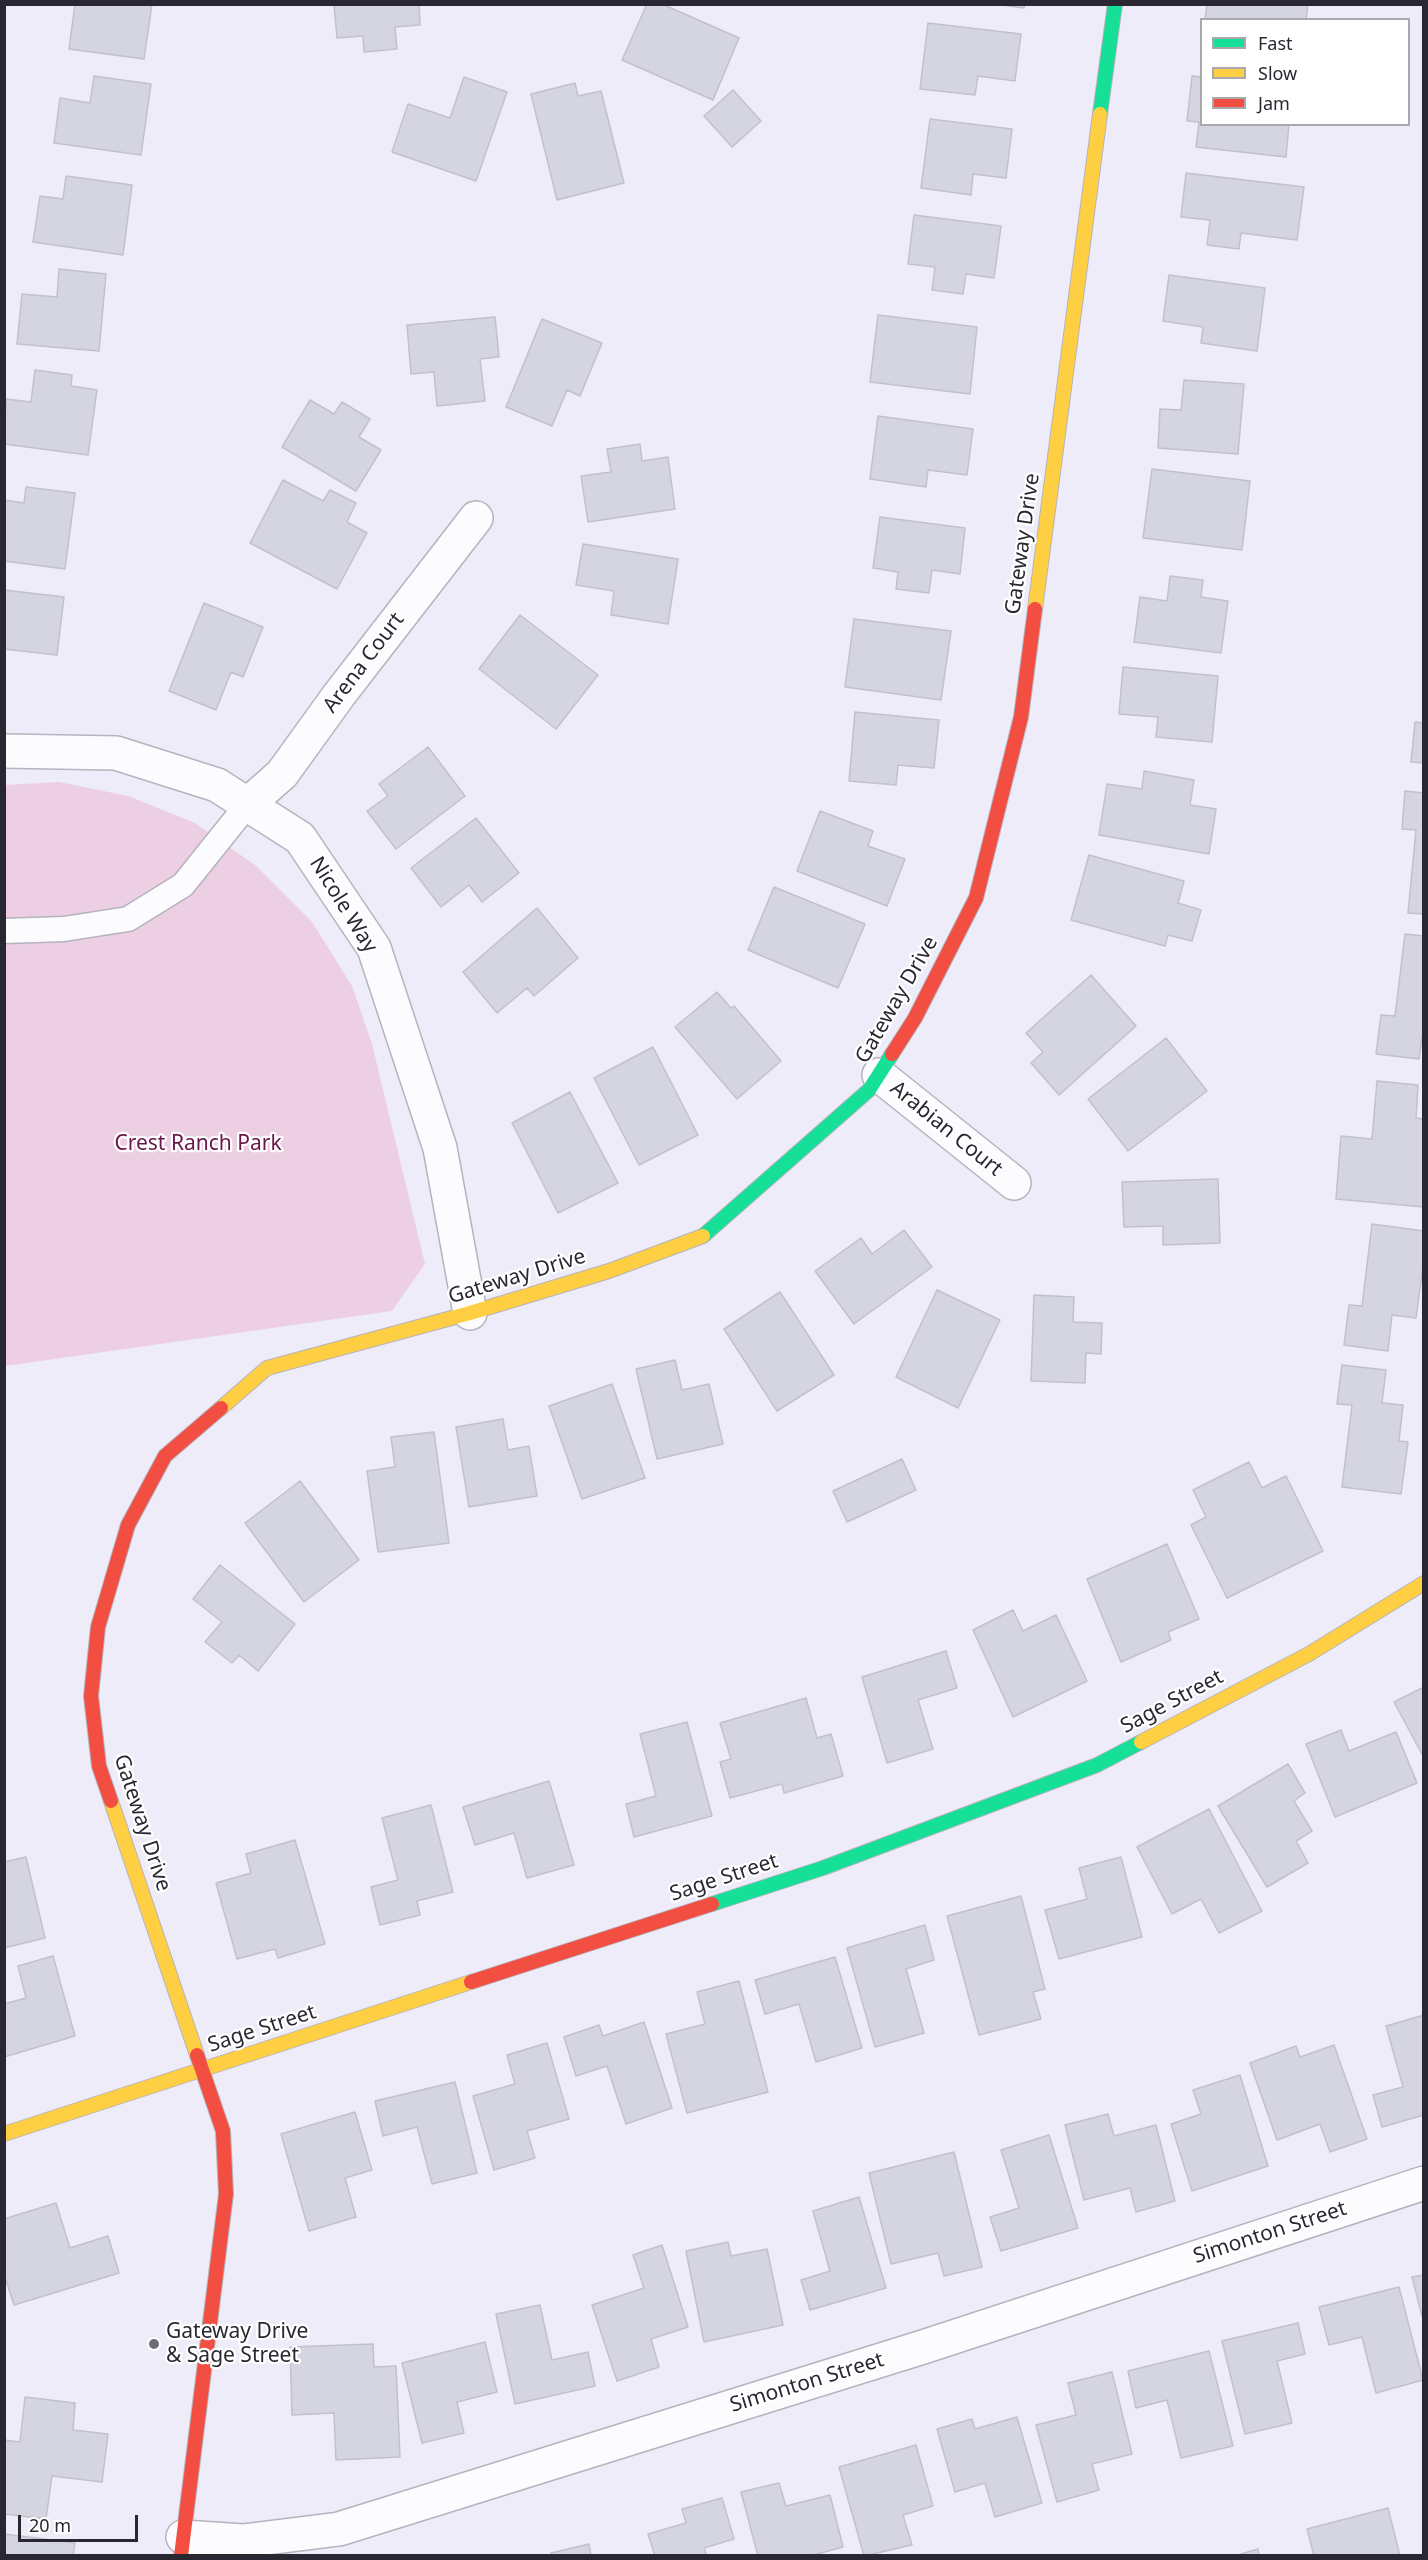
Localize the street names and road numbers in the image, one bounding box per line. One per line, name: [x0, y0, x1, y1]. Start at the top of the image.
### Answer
street label: Gateway Drive: [1001, 472, 1045, 616]
street label: Arena Court: [318, 608, 410, 718]
street label: Nicole Way: [304, 852, 382, 958]
street label: Gateway Drive: [850, 932, 944, 1068]
street label: Arabian Court: [885, 1076, 1007, 1182]
street label: Gateway Drive: [445, 1244, 589, 1310]
street label: Sage Street: [1117, 1665, 1227, 1739]
street label: Gateway Drive: [108, 1751, 176, 1895]
street label: Sage Street: [667, 1849, 781, 1907]
street label: Sage Street: [205, 2000, 319, 2058]
street label: Simonton Street: [1190, 2196, 1350, 2270]
street label: Simonton Street: [727, 2348, 887, 2418]

